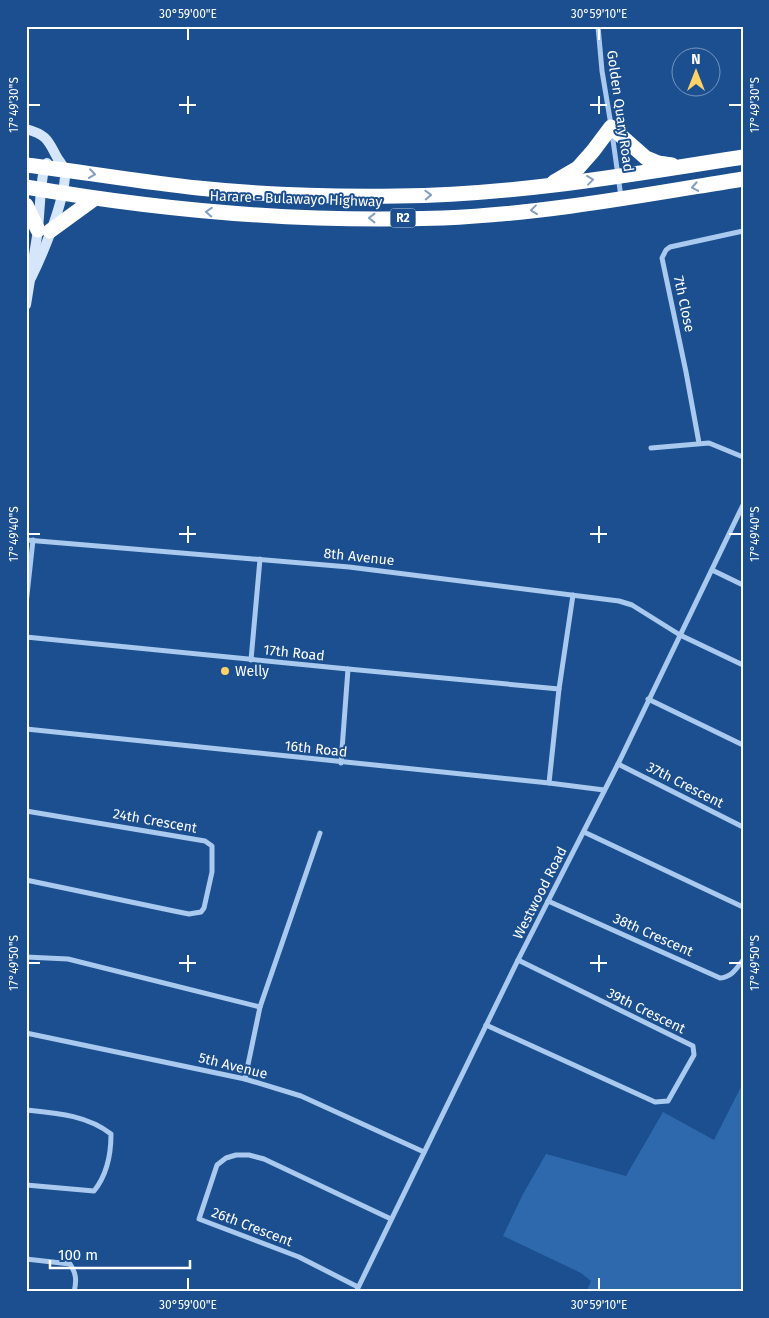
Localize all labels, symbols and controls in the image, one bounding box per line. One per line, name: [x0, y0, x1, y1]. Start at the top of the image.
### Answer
text: 30°59'00"E: [159, 7, 217, 21]
text: 30°59'10"E: [571, 7, 627, 21]
north arrow: [672, 48, 722, 98]
street label: Golden Quary Road: [603, 49, 637, 173]
text: N: [691, 51, 701, 68]
text: 17°49'30"S: [7, 77, 21, 133]
text: 17°49'30"S: [748, 77, 762, 133]
one-way arrow: [88, 168, 96, 179]
one-way arrow: [586, 175, 594, 186]
one-way arrow: [690, 181, 699, 191]
street label: Harare - Bulawayo Highway: [209, 187, 383, 211]
one-way arrow: [424, 190, 432, 200]
one-way arrow: [530, 204, 538, 214]
one-way arrow: [205, 207, 213, 218]
road number: R2: [390, 208, 416, 228]
one-way arrow: [367, 213, 375, 223]
street label: 7th Close: [670, 274, 698, 334]
text: 17°49'40"S: [7, 506, 21, 562]
text: 17°49'40"S: [748, 506, 762, 562]
street label: 8th Avenue: [323, 545, 395, 569]
street label: 17th Road: [263, 641, 325, 665]
place label: Welly: [235, 663, 269, 680]
marker: Welly: [219, 665, 231, 677]
street label: 16th Road: [284, 737, 348, 761]
street label: 37th Crescent: [644, 758, 727, 812]
street label: 24th Crescent: [112, 805, 199, 837]
street label: Westwood Road: [509, 844, 571, 942]
street label: 38th Crescent: [610, 910, 696, 961]
text: 17°49'50"S: [7, 935, 21, 991]
text: 17°49'50"S: [748, 935, 762, 991]
street label: 39th Crescent: [604, 985, 689, 1038]
street label: 5th Avenue: [197, 1049, 269, 1083]
street label: 26th Crescent: [209, 1204, 296, 1251]
scale bar: [50, 1238, 190, 1270]
text: 100 m: [58, 1246, 98, 1264]
text: 30°59'00"E: [159, 1298, 217, 1312]
text: 30°59'10"E: [571, 1298, 627, 1312]

